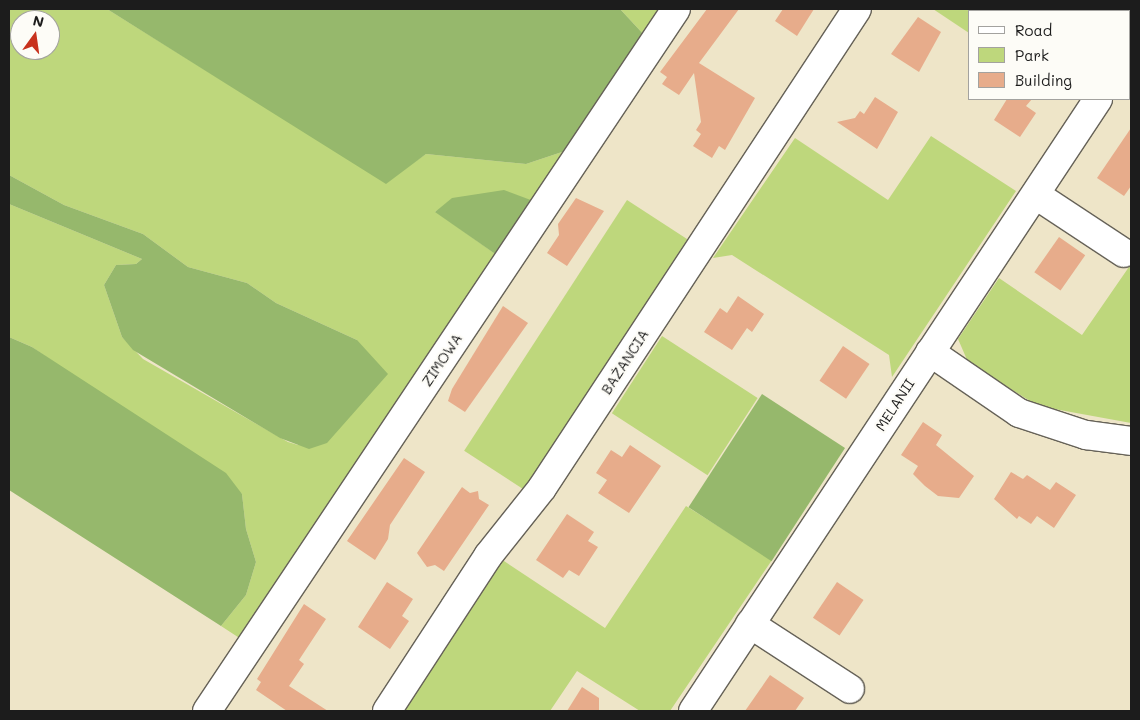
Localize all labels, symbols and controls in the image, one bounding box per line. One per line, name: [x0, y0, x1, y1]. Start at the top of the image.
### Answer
north arrow: [10, 10, 60, 60]
text: N: [31, 10, 46, 31]
legend: [968, 10, 1130, 100]
text: Road: [1015, 20, 1052, 40]
text: Park: [1015, 45, 1049, 65]
text: Building: [1015, 70, 1072, 90]
street label: BAŻANCIA: [598, 327, 652, 397]
street label: ZIMOWA: [418, 331, 466, 389]
street label: MELANII: [872, 376, 918, 434]

